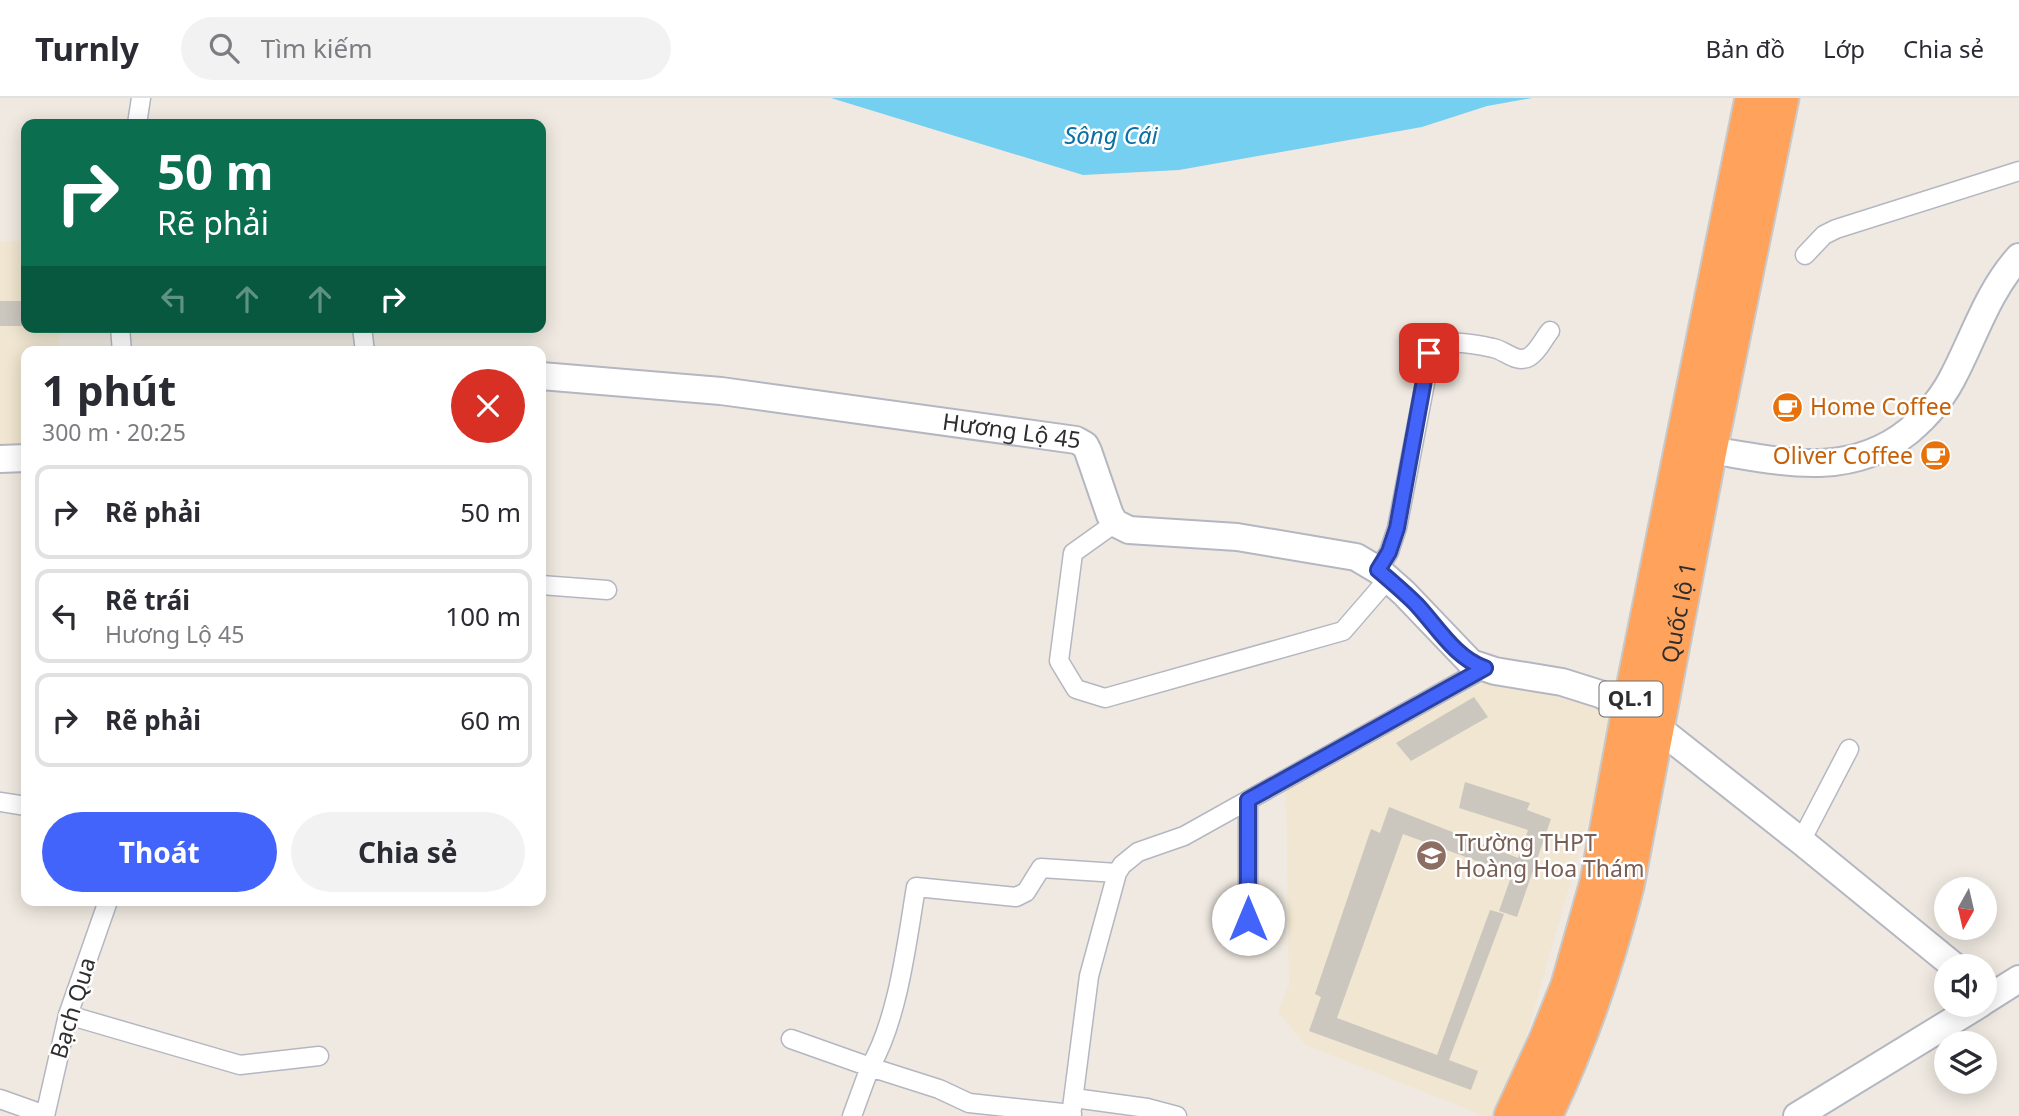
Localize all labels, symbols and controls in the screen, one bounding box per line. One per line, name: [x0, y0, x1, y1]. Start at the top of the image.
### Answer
search box: [181, 17, 671, 80]
text: Turnly: [35, 26, 139, 71]
icon: search: [205, 29, 243, 67]
text: Tìm kiếm: [261, 30, 373, 66]
text: Bản đồ: [1705, 32, 1785, 65]
text: Lớp: [1823, 32, 1865, 65]
text: Chia sẻ: [1903, 32, 1984, 65]
water label: Sông Cái: [1064, 118, 1159, 151]
text: 50 m: [157, 138, 274, 204]
icon: right: [42, 147, 133, 238]
text: Rẽ phải: [157, 201, 269, 244]
icon: left: [155, 280, 193, 318]
icon: ahead: [228, 280, 266, 318]
icon: ahead: [301, 280, 339, 318]
icon: right: [374, 280, 412, 318]
pin: [1399, 323, 1459, 383]
icon: arrive: [1410, 334, 1448, 372]
text: 1 phút: [42, 361, 176, 418]
button: close: [451, 369, 525, 443]
cafe icon: Home Coffee: [1770, 390, 1804, 424]
place label: Home Coffee: [1810, 390, 1952, 422]
street label: Hương Lộ 45: [941, 405, 1083, 456]
text: 300 m · 20:25: [42, 416, 186, 448]
place label: Oliver Coffee: [1773, 439, 1913, 471]
cafe icon: Oliver Coffee: [1919, 439, 1953, 473]
icon: right: [46, 493, 84, 531]
text: Rẽ phải: [105, 494, 201, 530]
text: 50 m: [460, 494, 521, 530]
street label: Quốc lộ 1: [1653, 559, 1703, 665]
text: Rẽ trái: [105, 582, 190, 618]
icon: left: [46, 597, 84, 635]
text: 100 m: [445, 598, 521, 634]
text: Hương Lộ 45: [105, 618, 244, 650]
road number: QL.1: [1600, 682, 1662, 716]
icon: right: [46, 701, 84, 739]
text: Rẽ phải: [105, 702, 201, 738]
text: 60 m: [460, 702, 521, 738]
button: Thoát: [42, 812, 277, 892]
button: Chia sẻ: [291, 812, 525, 892]
place label: Trường THPT Hoàng Hoa Thám: [1455, 826, 1644, 884]
school or university icon: Trường THPT Hoàng Hoa Thám: [1415, 839, 1449, 873]
north arrow: [1934, 877, 1997, 940]
map controls: [1934, 877, 1997, 1094]
position arrow: [1211, 882, 1285, 956]
street label: Bạch Qua: [42, 953, 103, 1062]
button: sound: [1934, 954, 1997, 1017]
button: layers: [1934, 1031, 1997, 1094]

